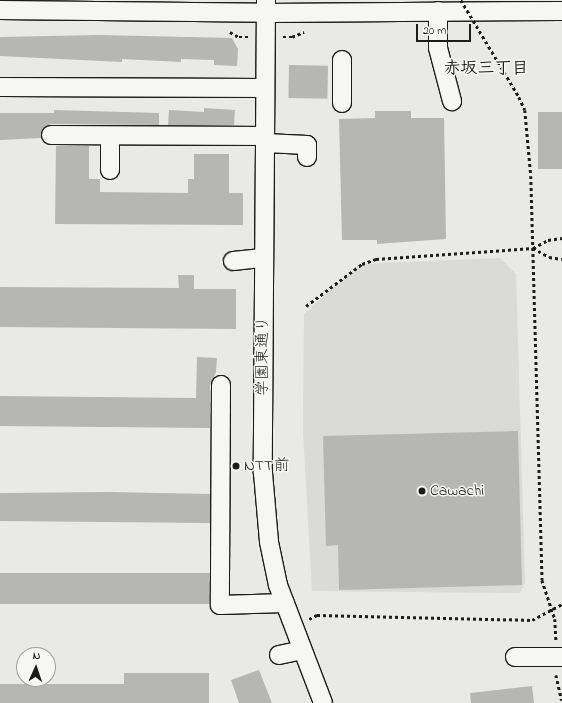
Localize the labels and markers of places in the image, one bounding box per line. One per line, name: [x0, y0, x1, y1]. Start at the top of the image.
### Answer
place label: NTT前: [244, 456, 289, 476]
marker: NTT前: [231, 461, 241, 471]
place label: Cawachi: [430, 481, 484, 501]
marker: Cawachi: [417, 486, 427, 496]

